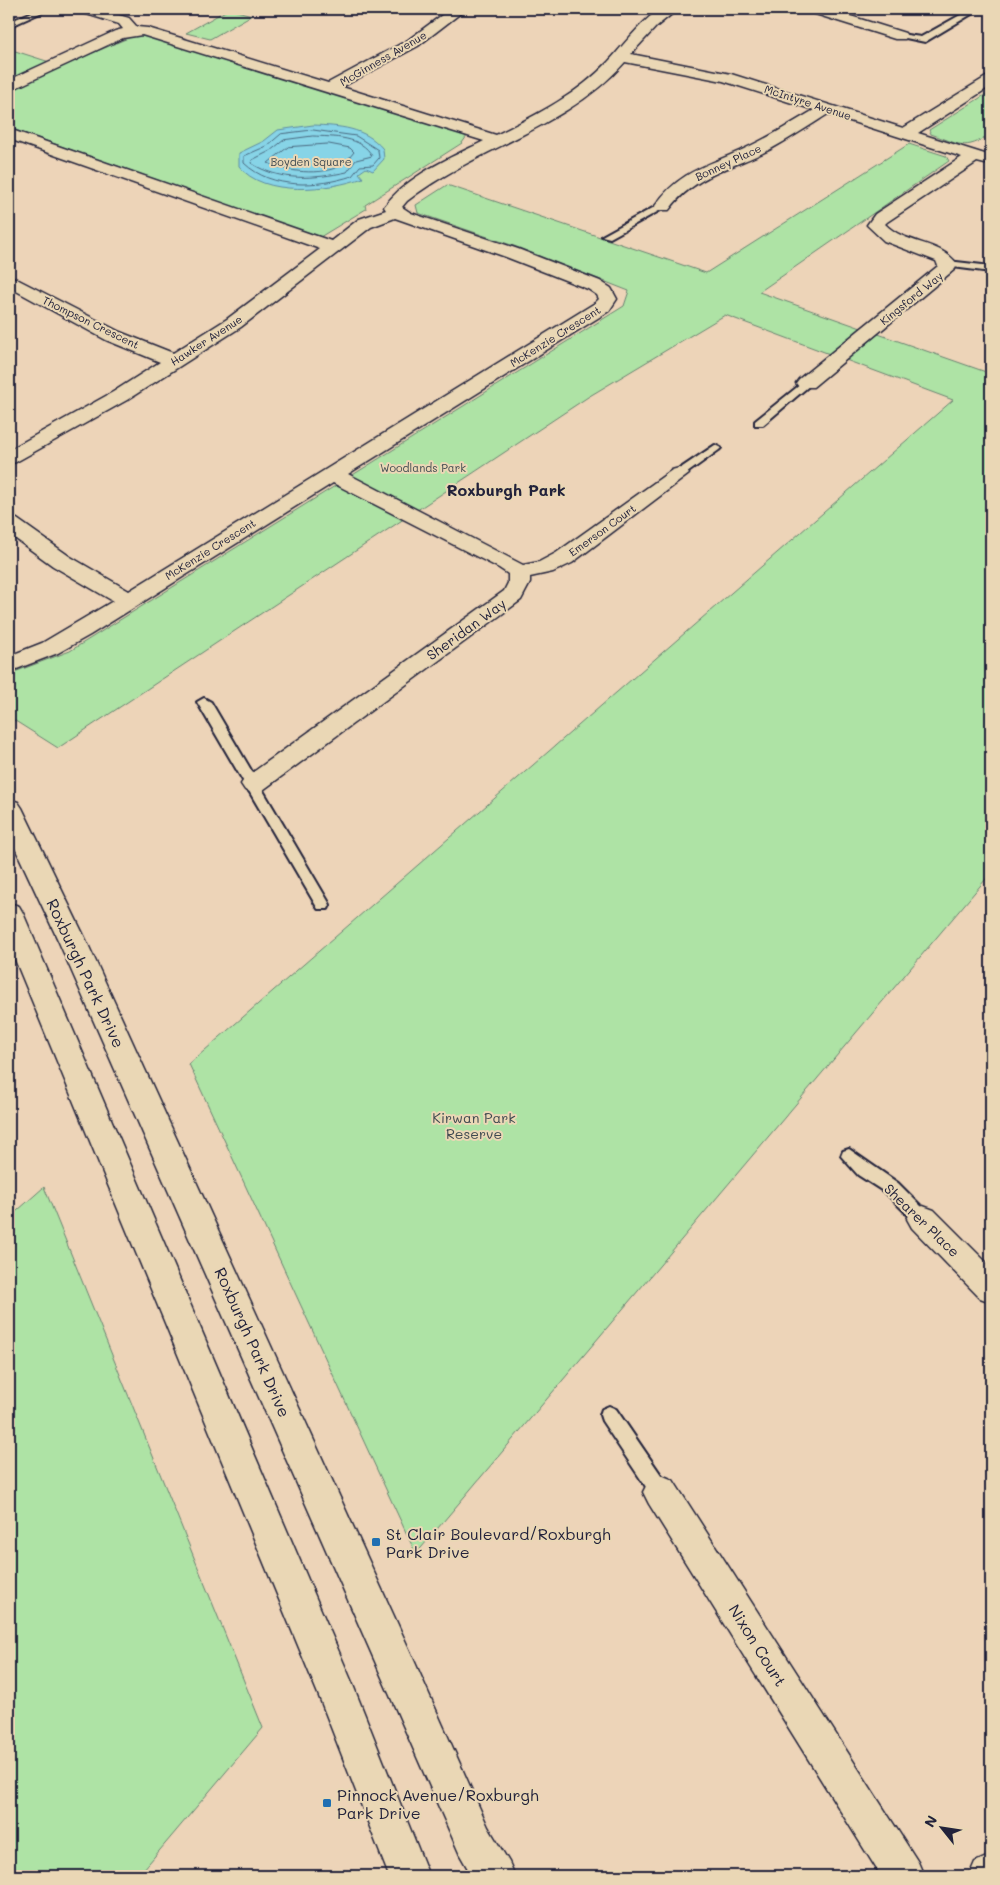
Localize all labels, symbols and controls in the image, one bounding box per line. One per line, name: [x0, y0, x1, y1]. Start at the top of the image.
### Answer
street label: McGinness Avenue: [337, 27, 429, 89]
street label: McIntyre Avenue: [763, 81, 854, 123]
street label: Bonney Place: [693, 140, 764, 184]
park label: Boyden Square: [271, 154, 352, 169]
street label: Kingsford Way: [876, 268, 946, 328]
street label: Thompson Crescent: [40, 292, 142, 352]
street label: McKenzie Crescent: [507, 302, 603, 370]
street label: Hawker Avenue: [167, 311, 245, 369]
park label: Woodlands Park: [380, 460, 466, 475]
district label: Roxburgh Park: [446, 479, 566, 500]
street label: Emerson Court: [565, 500, 639, 559]
street label: McKenzie Crescent: [162, 515, 258, 583]
street label: Sheridan Way: [422, 594, 510, 664]
street label: Roxburgh Park Drive: [42, 895, 130, 1051]
park label: Kirwan Park Reserve: [432, 1108, 516, 1143]
street label: Shearer Place: [880, 1179, 964, 1261]
street label: Roxburgh Park Drive: [210, 1264, 296, 1420]
place label: St Clair Boulevard/Roxburgh Park Drive: [386, 1523, 611, 1562]
marker: St Clair Boulevard/Roxburgh Park Drive: [370, 1536, 382, 1548]
street label: Nixon Court: [724, 1600, 792, 1690]
place label: Pinnock Avenue/Roxburgh Park Drive: [337, 1784, 539, 1823]
marker: Pinnock Avenue/Roxburgh Park Drive: [321, 1797, 333, 1809]
north arrow: [918, 1802, 968, 1852]
text: N: [919, 1812, 941, 1831]

